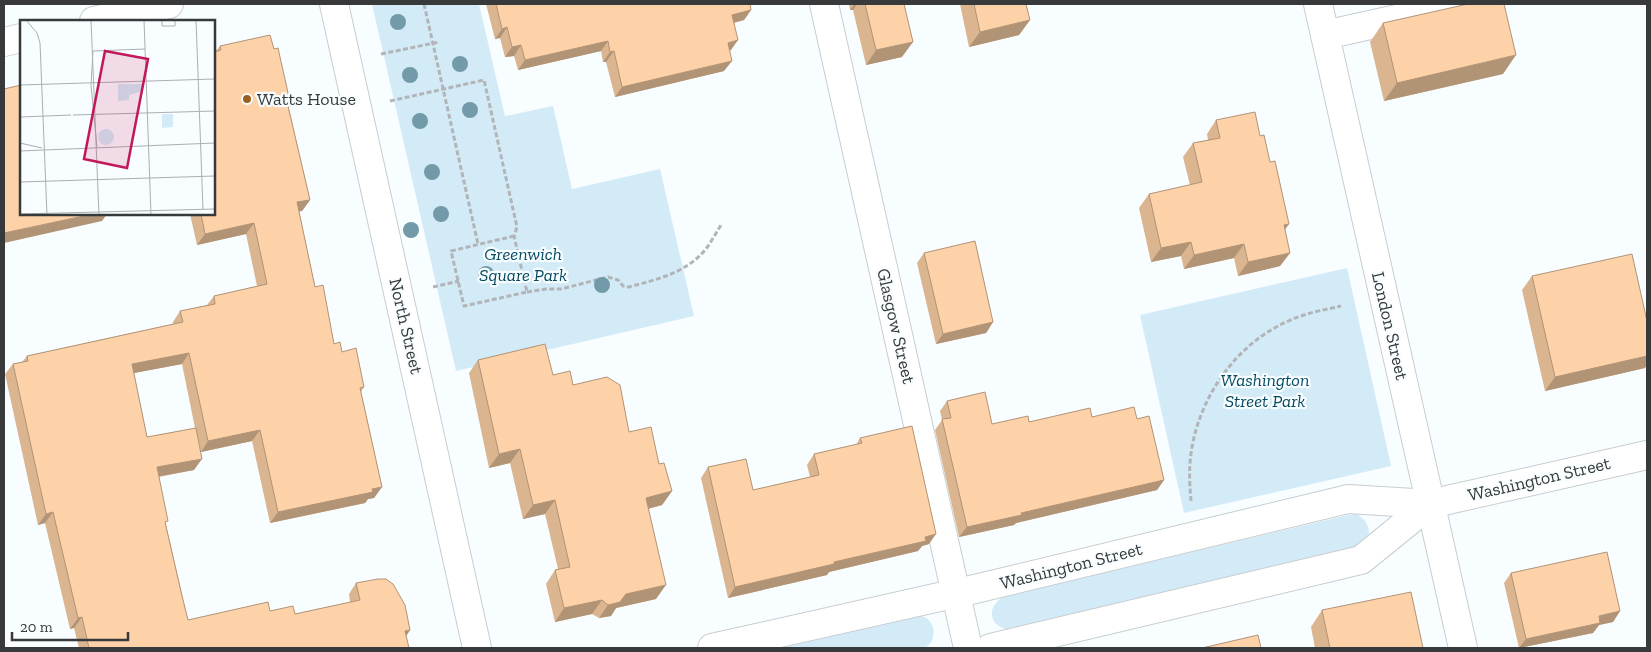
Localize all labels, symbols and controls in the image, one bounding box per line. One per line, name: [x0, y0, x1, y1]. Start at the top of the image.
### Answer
inset map: [20, 20, 215, 215]
place label: Watts House: [257, 88, 356, 110]
marker: Watts House: [241, 93, 253, 105]
park label: Greenwich Square Park: [479, 243, 567, 286]
street label: Glasgow Street: [872, 266, 920, 386]
street label: London Street: [1367, 270, 1413, 383]
street label: North Street: [384, 276, 428, 376]
park label: Washington Street Park: [1221, 369, 1309, 412]
street label: Washington Street: [1466, 452, 1613, 506]
street label: Washington Street: [998, 538, 1145, 594]
scale bar: [12, 610, 129, 642]
text: 20 m: [20, 618, 53, 636]

